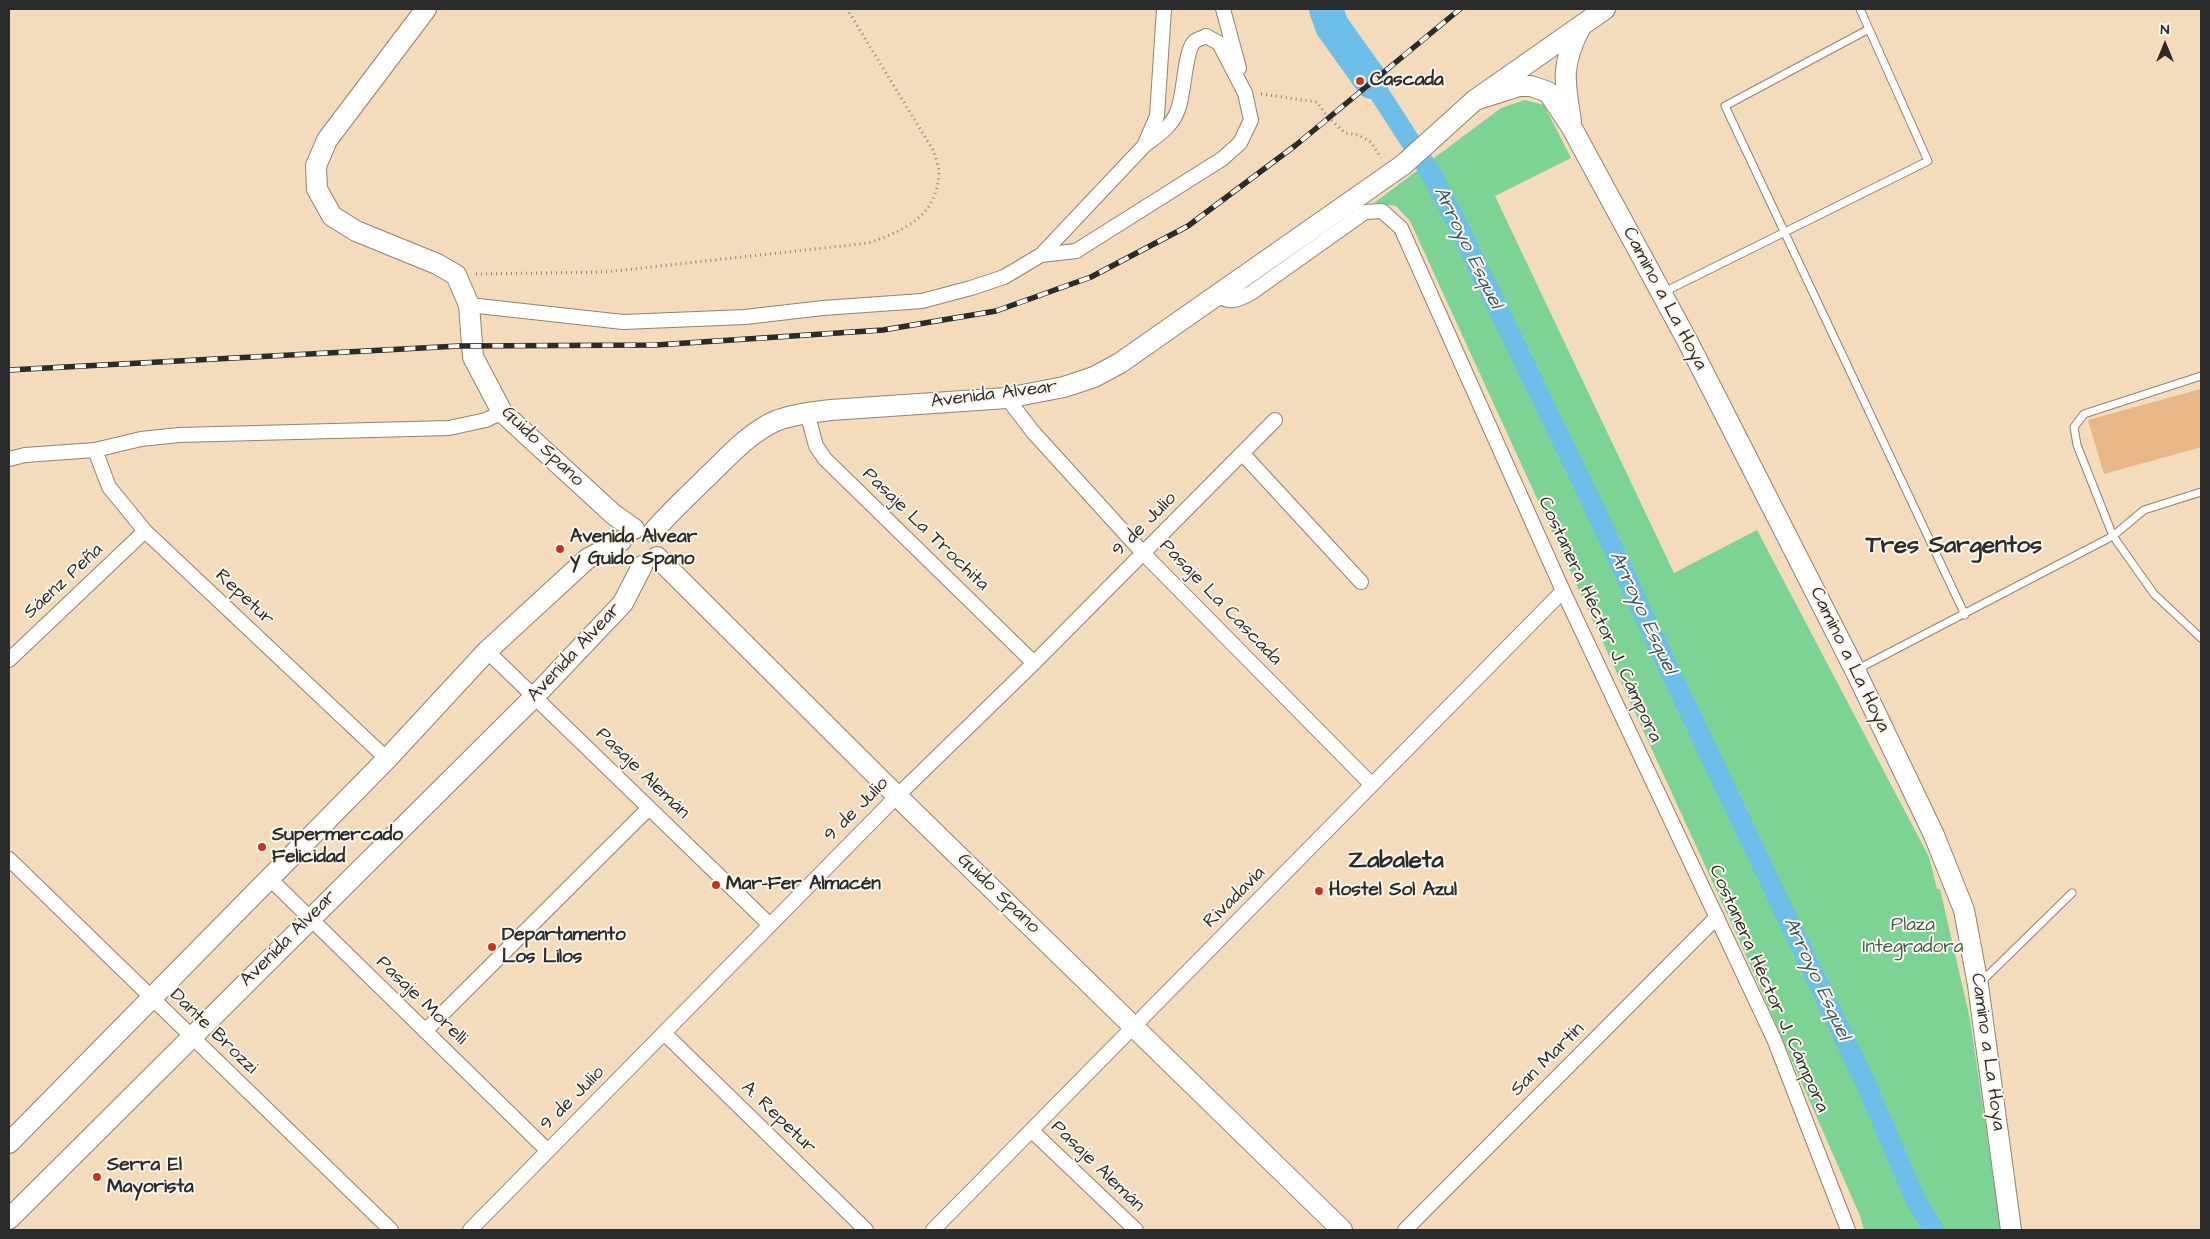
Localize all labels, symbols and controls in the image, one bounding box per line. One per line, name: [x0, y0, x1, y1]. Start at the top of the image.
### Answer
north arrow: [2140, 20, 2190, 70]
text: N: [2161, 20, 2169, 40]
place label: Cascada: [1370, 70, 1444, 92]
marker: Cascada: [1354, 75, 1366, 87]
water label: Arroyo Esquel: [1427, 183, 1507, 313]
street label: Camino a La Hoya: [1617, 224, 1711, 374]
street label: Avenida Alvear: [930, 376, 1058, 414]
street label: Guido Spano: [496, 402, 588, 492]
street label: Pasaje La Trochita: [857, 464, 993, 596]
street label: 9 de Julio: [1108, 488, 1182, 562]
street label: Costanera Héctor J. Cámpora: [1532, 494, 1666, 746]
place label: Avenida Alvear y Guido Spano: [570, 527, 697, 571]
district label: Tres Sargentos: [1866, 533, 2042, 561]
street label: Pasaje La Cascada: [1154, 535, 1286, 671]
street label: Sáenz Peña: [20, 539, 108, 625]
marker: Avenida Alvear y Guido Spano: [554, 543, 566, 555]
water label: Arroyo Esquel: [1603, 548, 1681, 678]
street label: Repetur: [210, 565, 278, 631]
street label: Camino a La Hoya: [1804, 584, 1894, 736]
street label: Avenida Alvear: [523, 599, 627, 707]
street label: Pasaje Alemán: [590, 724, 694, 824]
street label: 9 de Julio: [820, 773, 894, 847]
place label: Supermercado Felicidad: [272, 825, 403, 869]
marker: Supermercado Felicidad: [256, 841, 268, 853]
district label: Zabaleta: [1348, 848, 1444, 876]
street label: Guido Spano: [952, 849, 1044, 939]
street label: Rivadavia: [1199, 862, 1271, 934]
street label: Costanera Héctor J. Cámpora: [1703, 862, 1833, 1116]
place label: Mar-Fer Almacén: [726, 874, 881, 896]
marker: Mar-Fer Almacén: [710, 879, 722, 891]
place label: Hostel Sol Azul: [1329, 880, 1457, 902]
marker: Hostel Sol Azul: [1313, 885, 1325, 897]
street label: Avenida Alvear: [236, 886, 342, 992]
water label: Arroyo Esquel: [1777, 914, 1855, 1044]
park label: Plaza Integradora: [1863, 915, 1963, 959]
place label: Departamento Los Lilos: [502, 925, 626, 969]
marker: Departamento Los Lilos: [486, 941, 498, 953]
street label: Pasaje Morelli: [371, 952, 471, 1050]
street label: Camino a La Hoya: [1965, 972, 2009, 1132]
street label: Dante Brozzi: [164, 984, 262, 1080]
street label: San Martín: [1506, 1018, 1590, 1102]
street label: 9 de Julio: [536, 1062, 610, 1136]
street label: A. Repetur: [736, 1077, 820, 1159]
street label: Pasaje Alemán: [1045, 1117, 1149, 1217]
place label: Serra El Mayorista: [107, 1155, 194, 1199]
marker: Serra El Mayorista: [91, 1171, 103, 1183]

